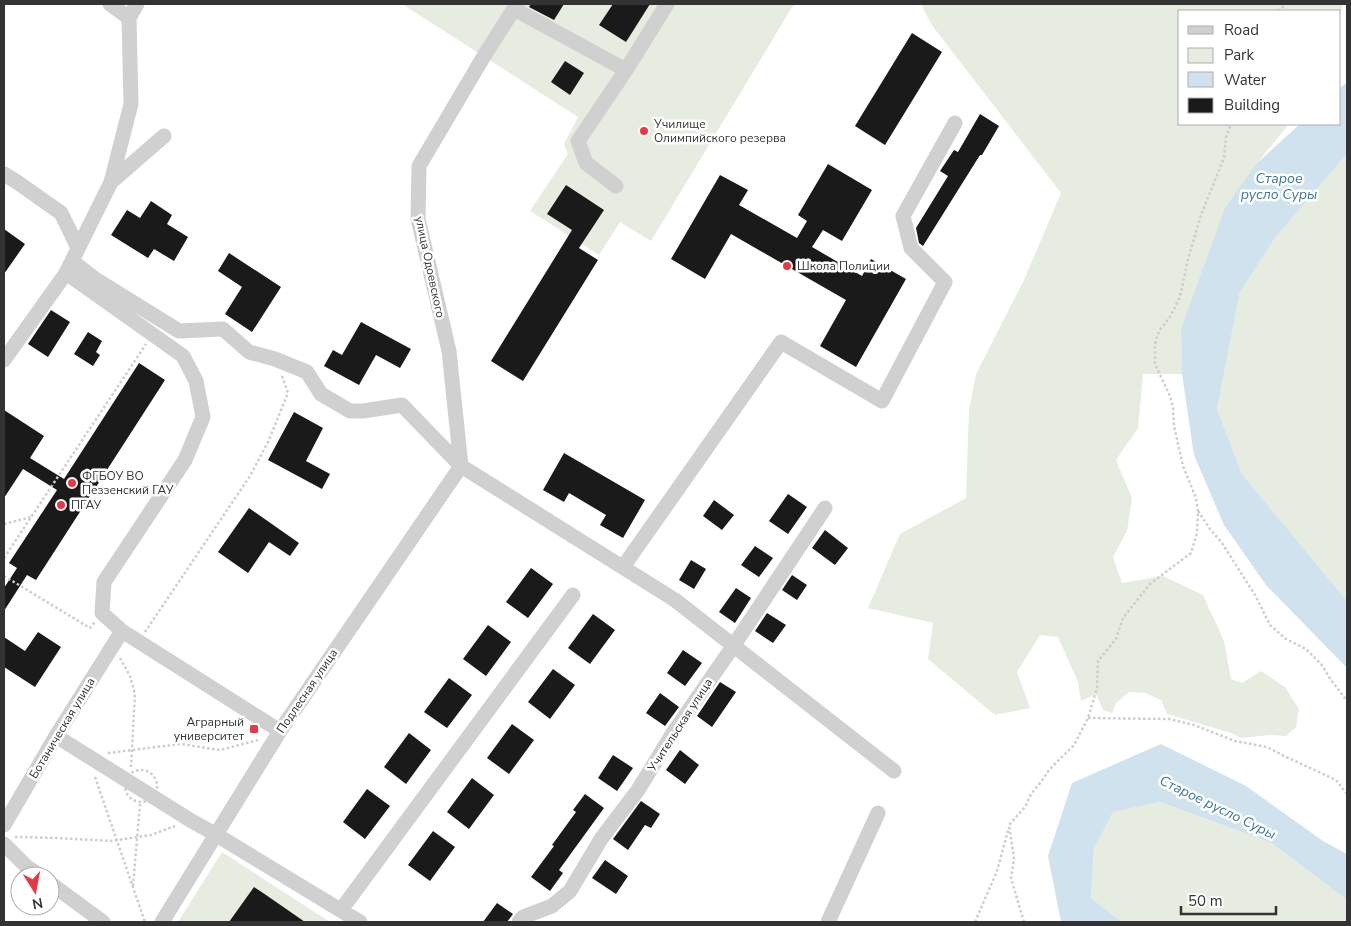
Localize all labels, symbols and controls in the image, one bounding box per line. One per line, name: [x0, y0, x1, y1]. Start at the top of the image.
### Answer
legend: [1178, 10, 1341, 125]
text: Road: [1224, 20, 1259, 40]
text: Park: [1224, 45, 1254, 65]
text: Water: [1224, 70, 1267, 90]
text: Building: [1224, 95, 1280, 115]
place label: Училище Олимпийского резерва: [653, 116, 786, 146]
marker: Училище Олимпийского резерва: [638, 125, 650, 137]
water label: Старое русло Суры: [1241, 169, 1317, 204]
street label: улица Одоевского: [411, 215, 449, 319]
place label: Школа Полиции: [797, 258, 890, 274]
marker: Школа Полиции: [781, 260, 793, 272]
place label: ФГБОУ ВО Пеззенский ГАУ: [82, 468, 174, 498]
marker: ФГБОУ ВО Пеззенский ГАУ: [66, 477, 78, 489]
place label: ПГАУ: [71, 497, 102, 513]
marker: ПГАУ: [55, 499, 67, 511]
street label: Подлесная улица: [273, 646, 341, 736]
street label: Ботаническая улица: [25, 675, 99, 781]
street label: Учительская улица: [643, 675, 716, 775]
place label: Аграрный университет: [174, 714, 245, 744]
marker: Аграрный университет: [248, 723, 260, 735]
water label: Старое русло Суры: [1156, 771, 1279, 844]
north arrow: [10, 866, 60, 916]
scale bar: [1181, 884, 1276, 916]
text: 50 m: [1188, 891, 1223, 911]
text: N: [30, 893, 44, 914]

